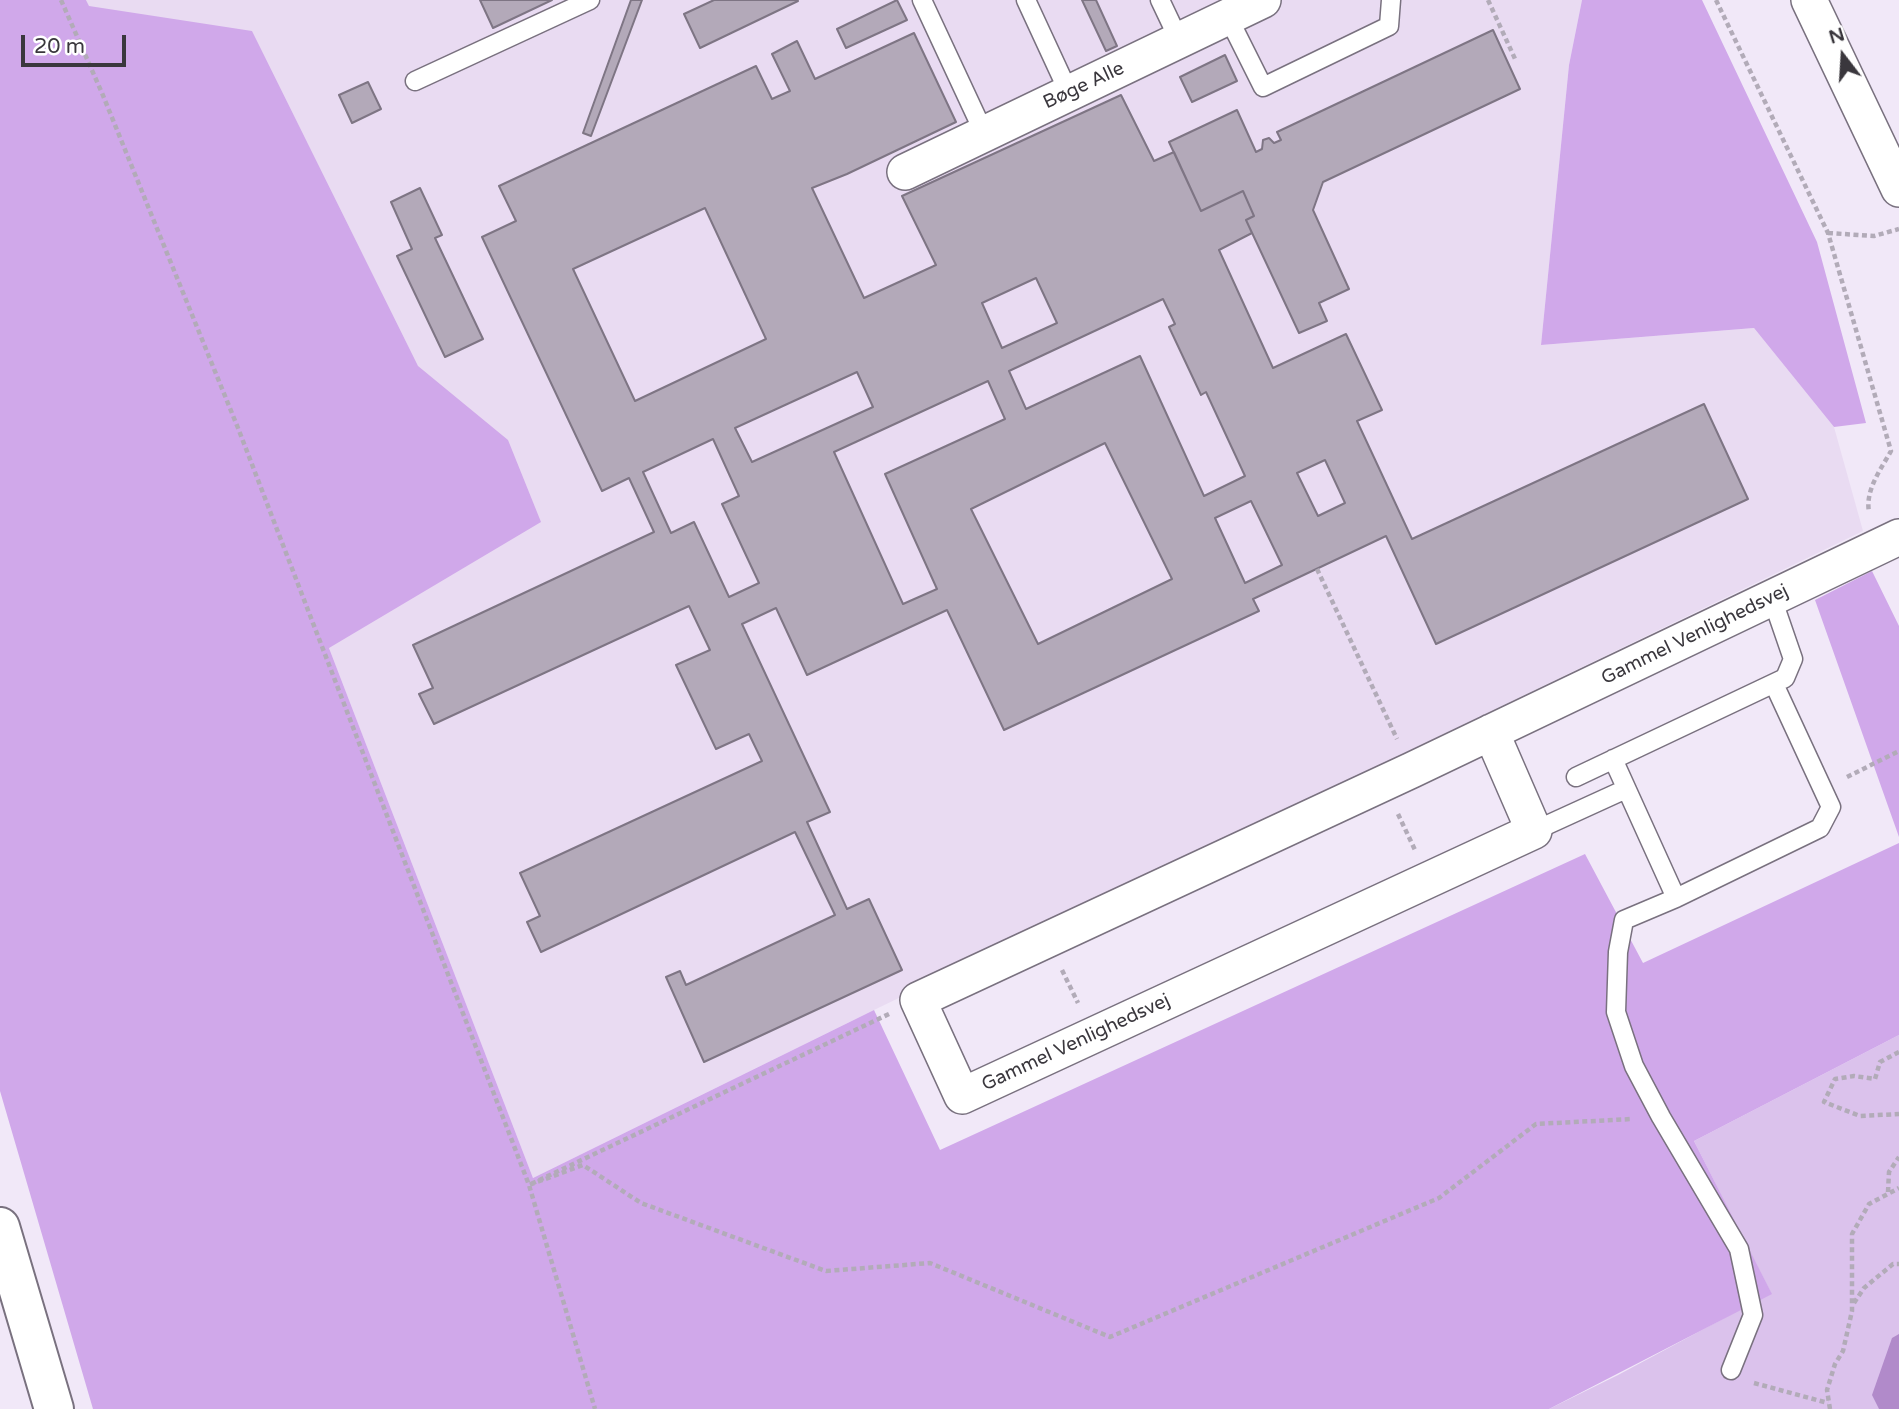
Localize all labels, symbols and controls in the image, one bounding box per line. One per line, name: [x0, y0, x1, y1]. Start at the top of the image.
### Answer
scale bar: [24, 21, 130, 65]
north arrow: [1808, 21, 1878, 91]
text: N: [1826, 23, 1847, 49]
text: 20 m: [34, 34, 85, 59]
street label: Bøge Alle: [1040, 57, 1128, 115]
street label: Gammel Venlighedsvej: [1598, 580, 1792, 690]
street label: Gammel Venlighedsvej: [978, 989, 1174, 1097]

